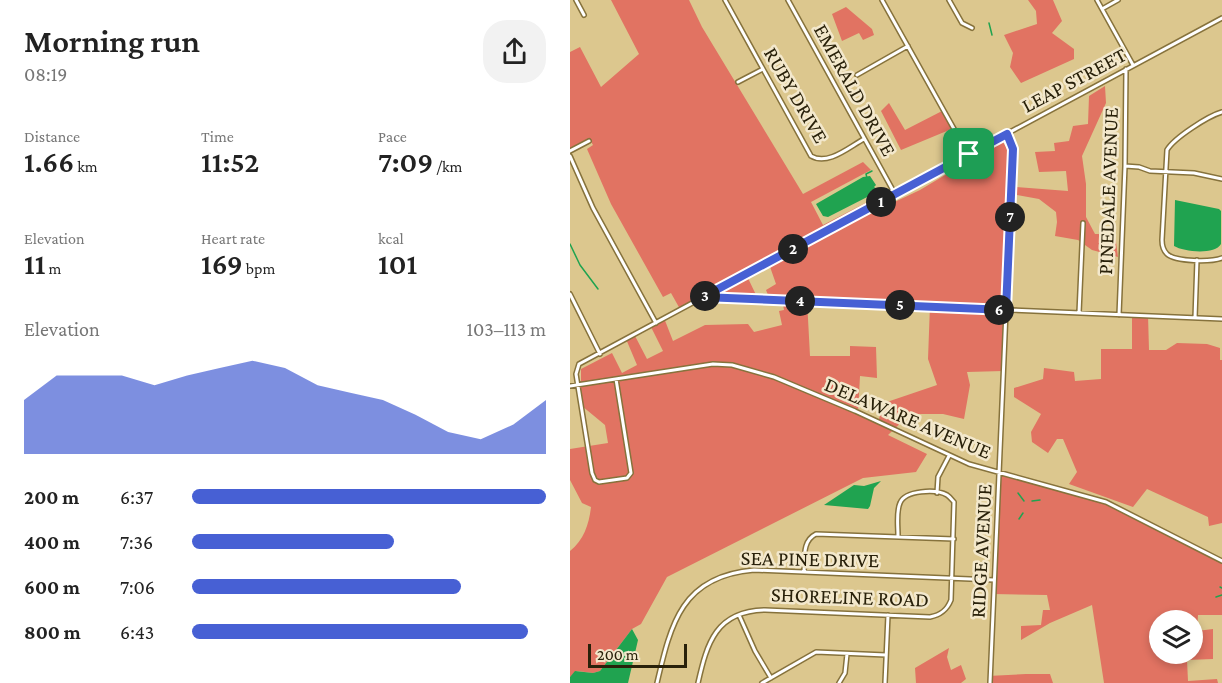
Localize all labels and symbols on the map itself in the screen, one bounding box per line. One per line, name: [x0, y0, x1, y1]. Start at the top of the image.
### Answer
street label: EMERALD DRIVE: [809, 20, 901, 160]
street label: LEAP STREET: [1017, 42, 1131, 118]
street label: RUBY DRIVE: [759, 43, 833, 147]
street label: PINEDALE AVENUE: [1093, 107, 1123, 275]
pin: [943, 128, 994, 179]
pin: 1: [866, 187, 896, 217]
pin: 7: [995, 202, 1025, 232]
pin: 2: [778, 234, 808, 264]
pin: 3: [690, 281, 720, 311]
pin: 4: [785, 286, 815, 316]
pin: 5: [885, 290, 915, 320]
pin: 6: [984, 295, 1014, 325]
street label: DELAWARE AVENUE: [821, 372, 995, 464]
street label: RIDGE AVENUE: [965, 483, 997, 619]
street label: SEA PINE DRIVE: [741, 546, 879, 572]
street label: SHORELINE ROAD: [771, 582, 929, 612]
scale bar: [588, 641, 687, 668]

